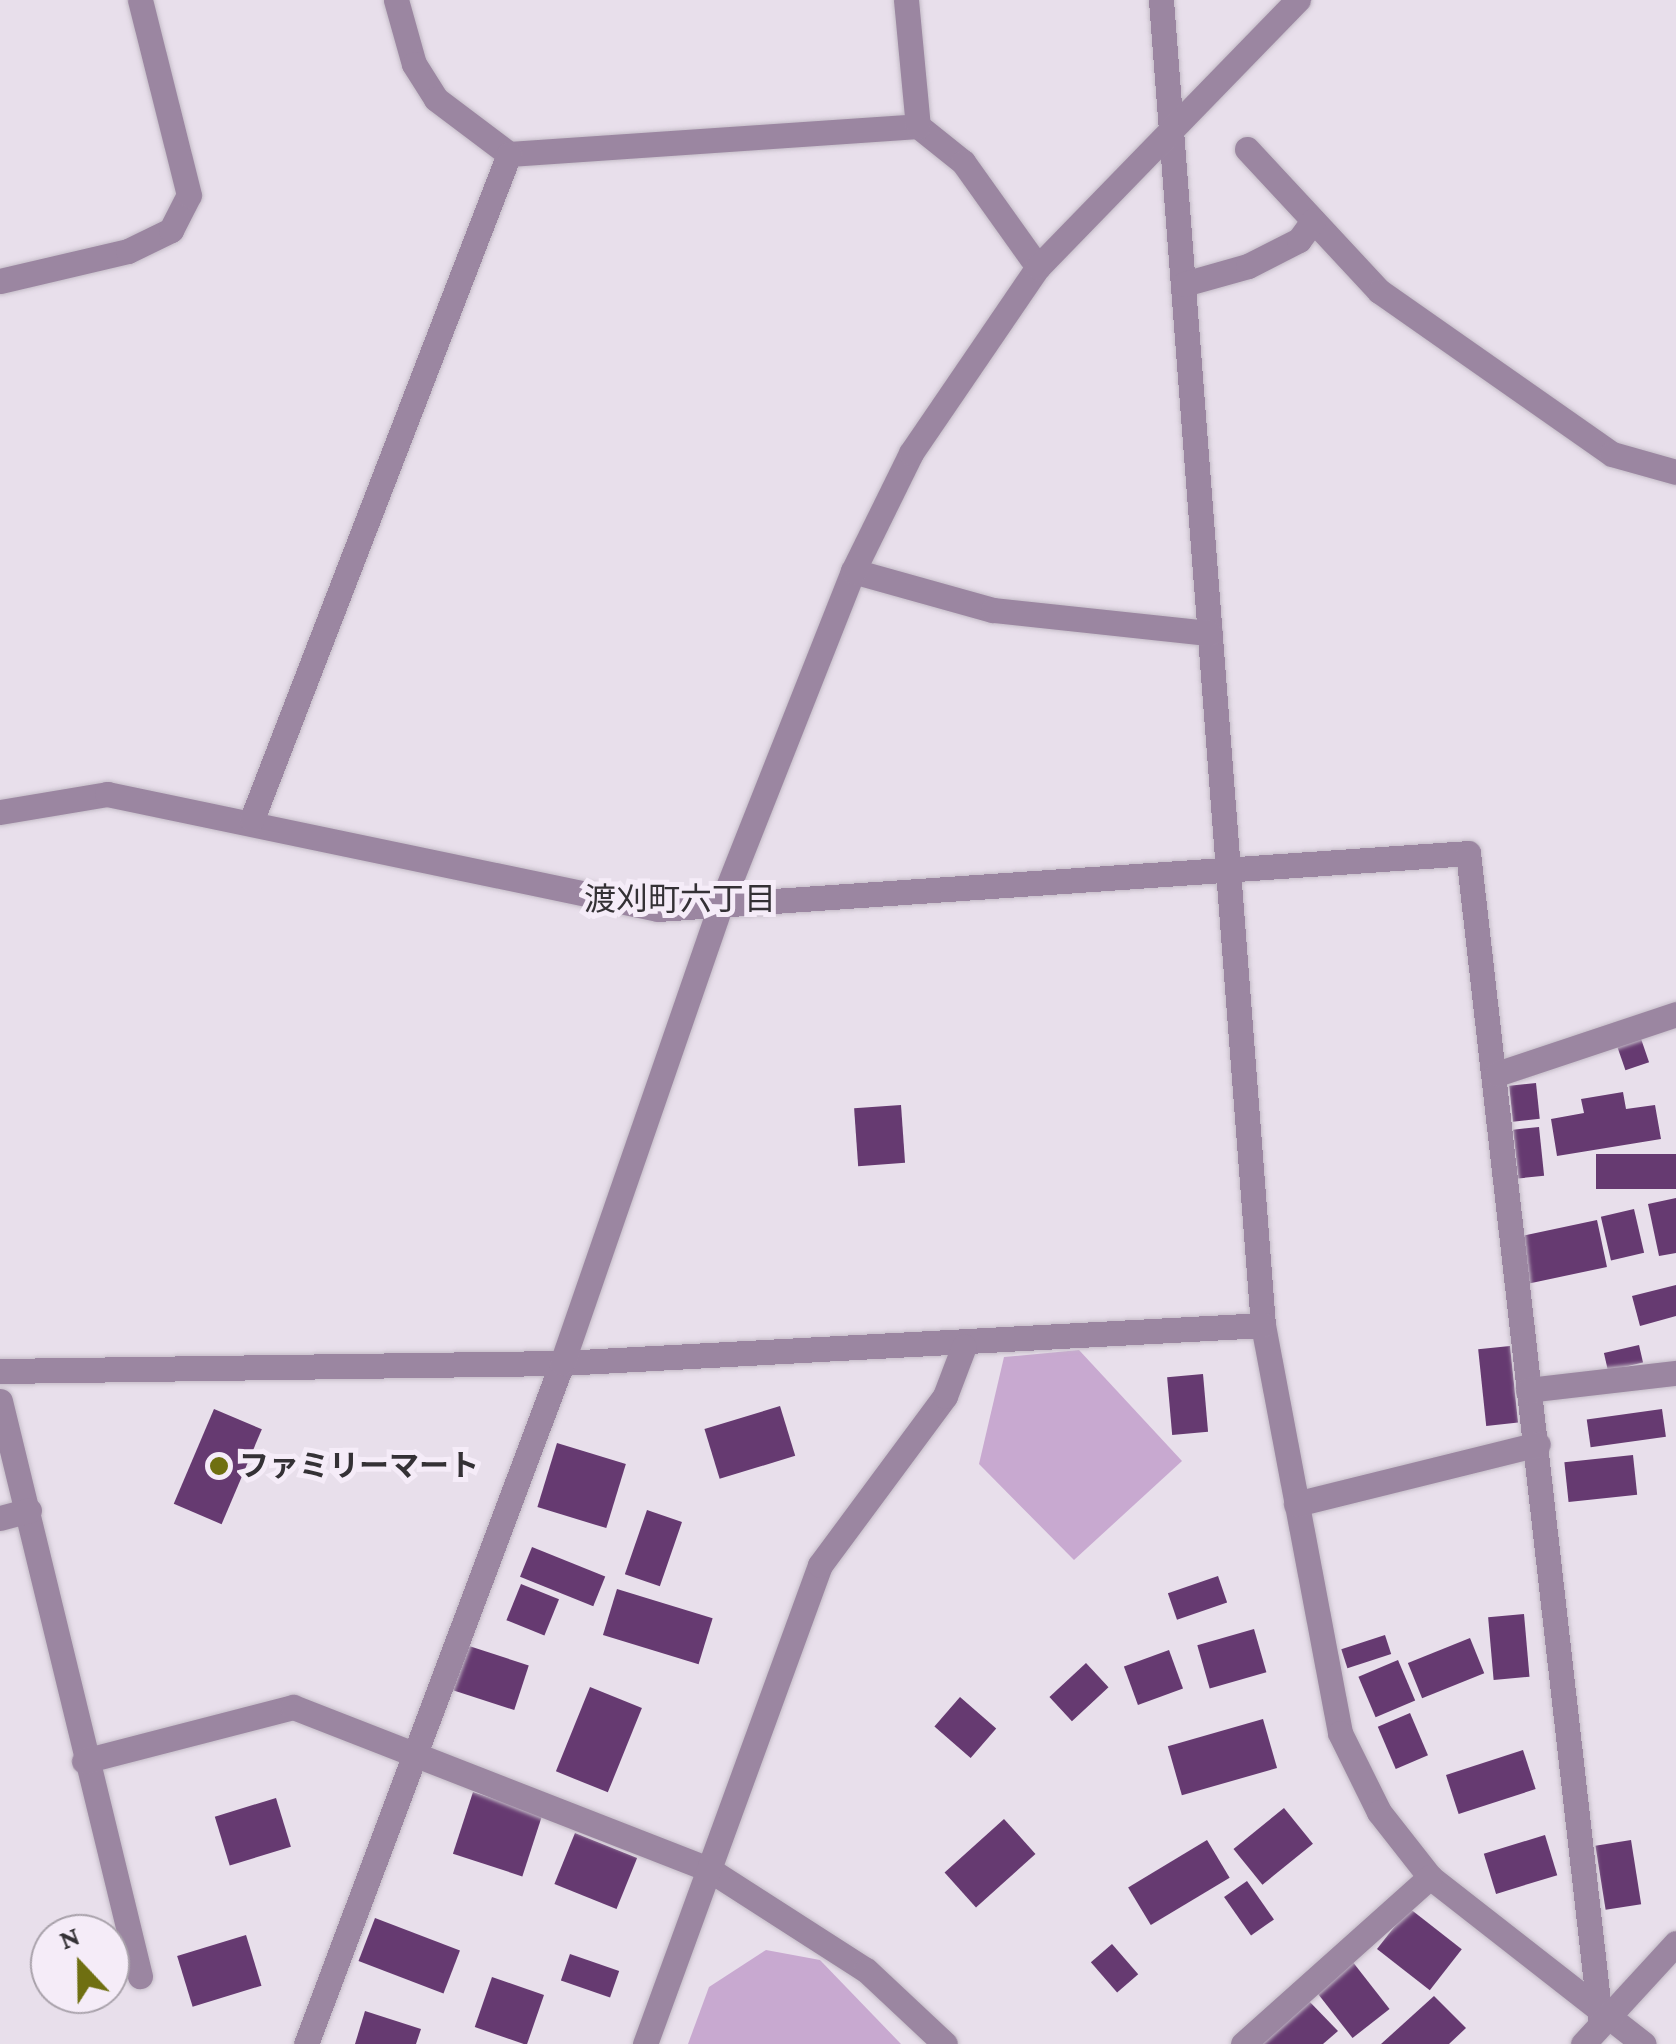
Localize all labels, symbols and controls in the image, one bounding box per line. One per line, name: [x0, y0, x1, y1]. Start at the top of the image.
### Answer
district label: 渡刈町六丁目: [584, 880, 776, 918]
place label: ファミリーマート: [239, 1448, 479, 1484]
marker: ファミリーマート: [208, 1455, 230, 1477]
north arrow: [30, 1914, 130, 2014]
text: N: [55, 1920, 84, 1956]

